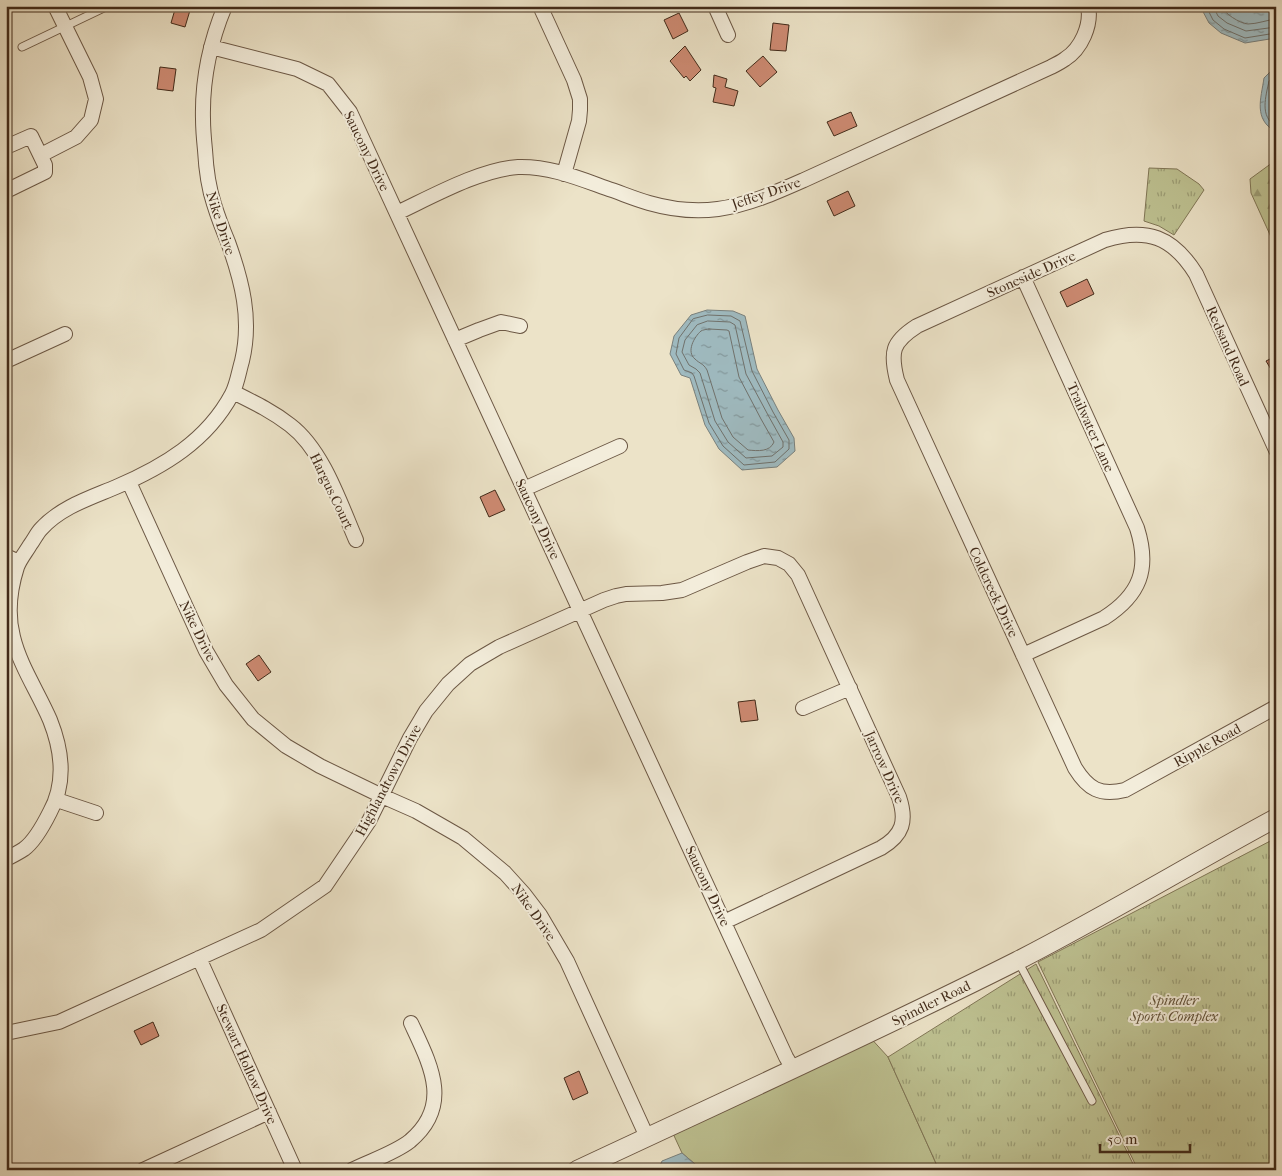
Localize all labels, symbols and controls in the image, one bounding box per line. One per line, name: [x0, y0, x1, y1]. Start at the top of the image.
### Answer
street label: Saucony Drive: [340, 108, 393, 194]
street label: Jeffey Drive: [729, 174, 803, 213]
street label: Nike Drive: [202, 189, 239, 257]
street label: Stoneside Drive: [984, 247, 1078, 302]
street label: Redsand Road: [1202, 303, 1253, 389]
street label: Trailwater Lane: [1063, 380, 1118, 475]
street label: Hargus Court: [306, 450, 357, 532]
street label: Saucony Drive: [511, 476, 564, 562]
street label: Coldcreek Drive: [965, 544, 1022, 640]
street label: Nike Drive: [176, 598, 220, 665]
street label: Ripple Road: [1171, 720, 1244, 771]
street label: Highlandtown Drive: [352, 721, 425, 839]
street label: Jarrow Drive: [861, 727, 908, 806]
street label: Saucony Drive: [681, 843, 734, 929]
street label: Nike Drive: [508, 880, 559, 944]
street label: Spindler Road: [889, 977, 974, 1030]
park label: Spindler Sports Complex: [1129, 992, 1219, 1025]
street label: Stewart Hollow Drive: [212, 1001, 281, 1127]
scale bar: [1100, 1121, 1190, 1153]
text: 50 m: [1107, 1130, 1138, 1148]

